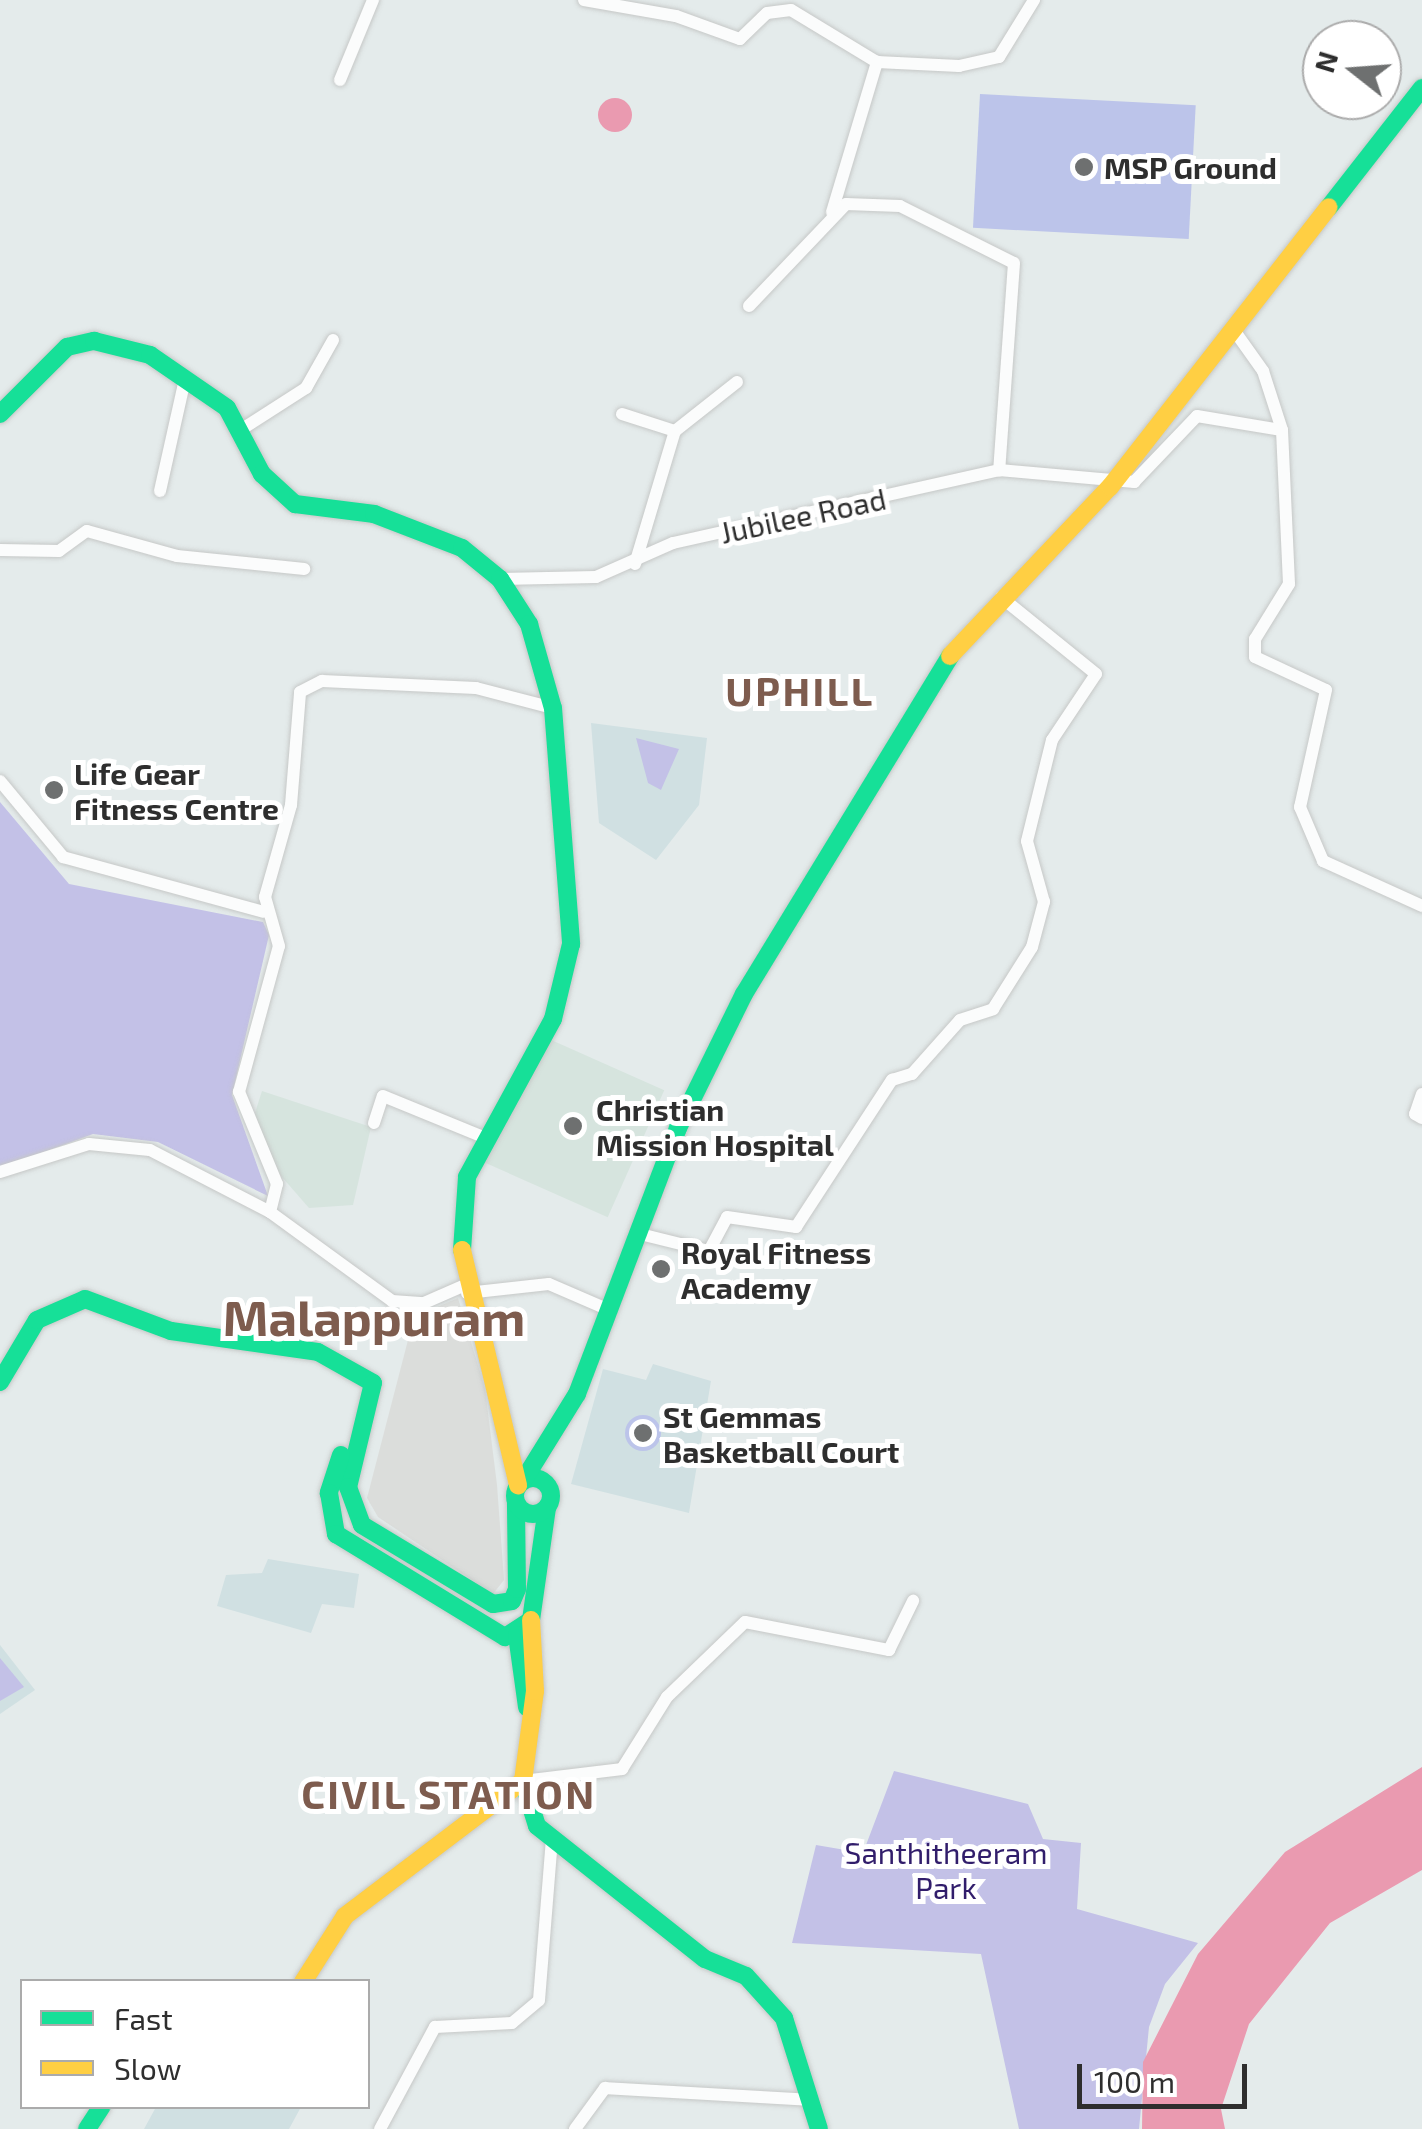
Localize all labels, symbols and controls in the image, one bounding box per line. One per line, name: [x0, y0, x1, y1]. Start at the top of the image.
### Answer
north arrow: [1302, 20, 1402, 120]
text: N: [1306, 47, 1344, 76]
place label: MSP Ground: [1104, 149, 1277, 185]
marker: MSP Ground: [1073, 156, 1095, 178]
street label: Jubilee Road: [717, 480, 889, 550]
district label: UPHILL: [725, 666, 875, 714]
place label: Life Gear Fitness Centre: [74, 755, 279, 826]
marker: Life Gear Fitness Centre: [43, 779, 65, 801]
place label: Christian Mission Hospital: [596, 1091, 834, 1162]
marker: Christian Mission Hospital: [560, 1113, 586, 1139]
place label: Royal Fitness Academy: [681, 1234, 872, 1304]
marker: Royal Fitness Academy: [650, 1258, 672, 1280]
district label: Malappuram: [223, 1287, 525, 1347]
place label: St Gemmas Basketball Court: [663, 1398, 900, 1468]
marker: St Gemmas Basketball Court: [632, 1422, 654, 1444]
district label: CIVIL STATION: [301, 1769, 597, 1817]
park label: Santhitheeram Park: [845, 1834, 1047, 1904]
legend: [20, 1979, 370, 2109]
text: Fast: [114, 2000, 173, 2036]
scale bar: [1082, 2044, 1252, 2106]
text: Slow: [114, 2050, 181, 2086]
text: 100 m: [1094, 2063, 1175, 2099]

